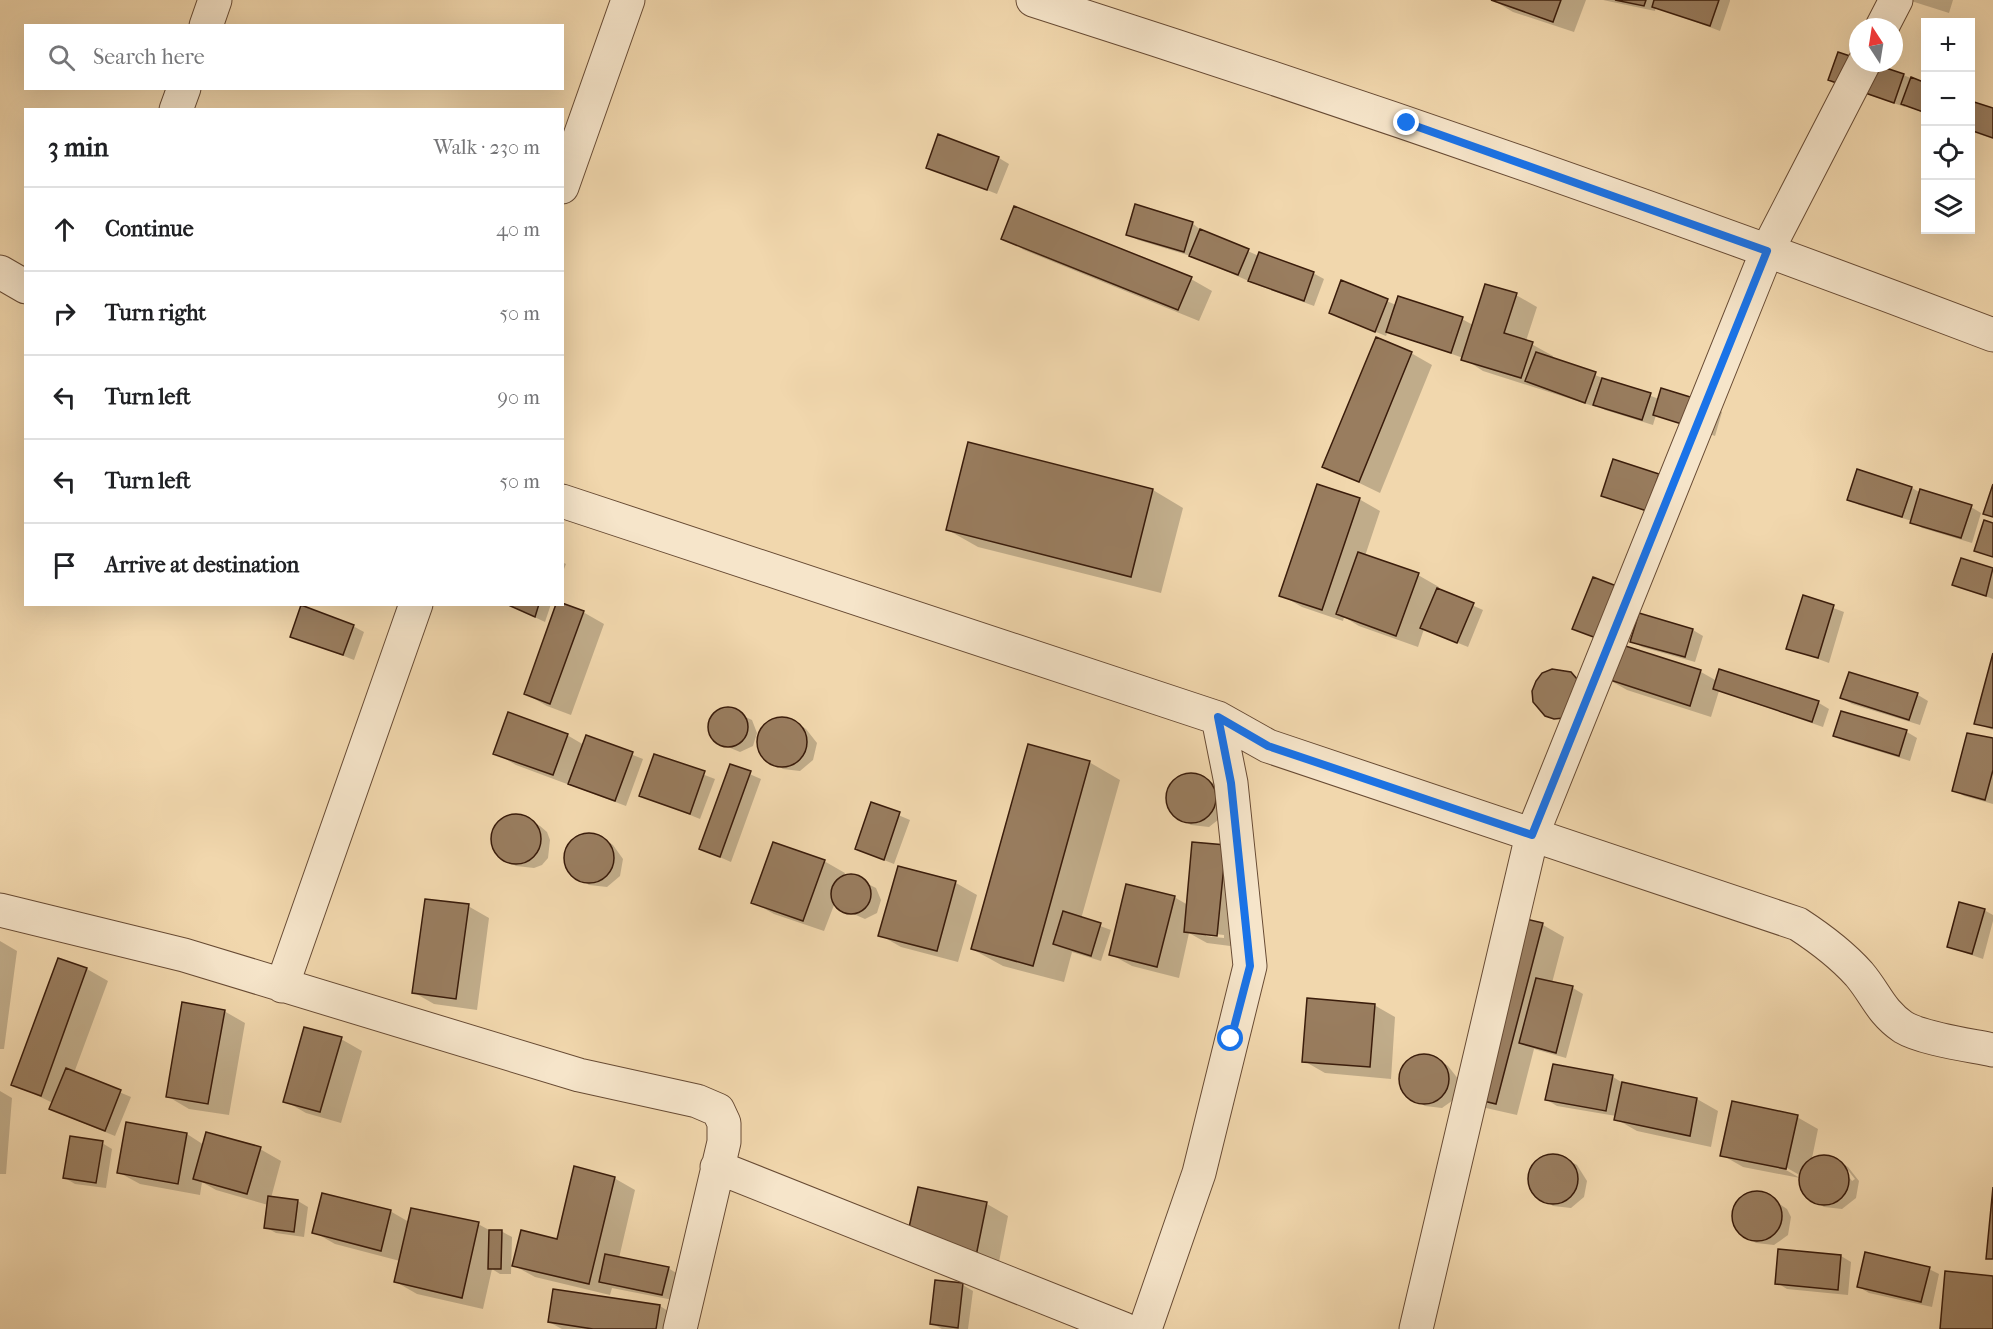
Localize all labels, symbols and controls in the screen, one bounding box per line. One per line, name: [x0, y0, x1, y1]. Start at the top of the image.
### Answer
north arrow: [1849, 18, 1903, 72]
map controls: [1921, 18, 1975, 234]
button: +: [1921, 18, 1975, 72]
search box: [24, 24, 564, 90]
icon: search: [45, 41, 78, 74]
text: Search here: [93, 44, 205, 70]
button: −: [1921, 72, 1975, 126]
route end: [1393, 109, 1419, 135]
button: locate: [1921, 126, 1975, 180]
text: 3 min: [48, 132, 109, 163]
text: Walk · 230 m: [434, 136, 540, 159]
button: layers: [1921, 180, 1975, 234]
icon: ahead: [48, 213, 81, 246]
text: Continue: [105, 216, 194, 242]
text: 40 m: [496, 218, 540, 241]
icon: right: [48, 297, 81, 330]
text: Turn right: [105, 300, 206, 326]
text: 50 m: [499, 302, 540, 325]
icon: left: [48, 381, 81, 414]
text: Turn left: [105, 384, 191, 410]
text: 90 m: [498, 386, 540, 409]
icon: left: [48, 465, 81, 498]
text: Turn left: [105, 468, 191, 494]
text: 50 m: [499, 470, 540, 493]
icon: arrive: [48, 549, 81, 582]
text: Arrive at destination: [105, 552, 299, 578]
route start: [1217, 1025, 1243, 1051]

